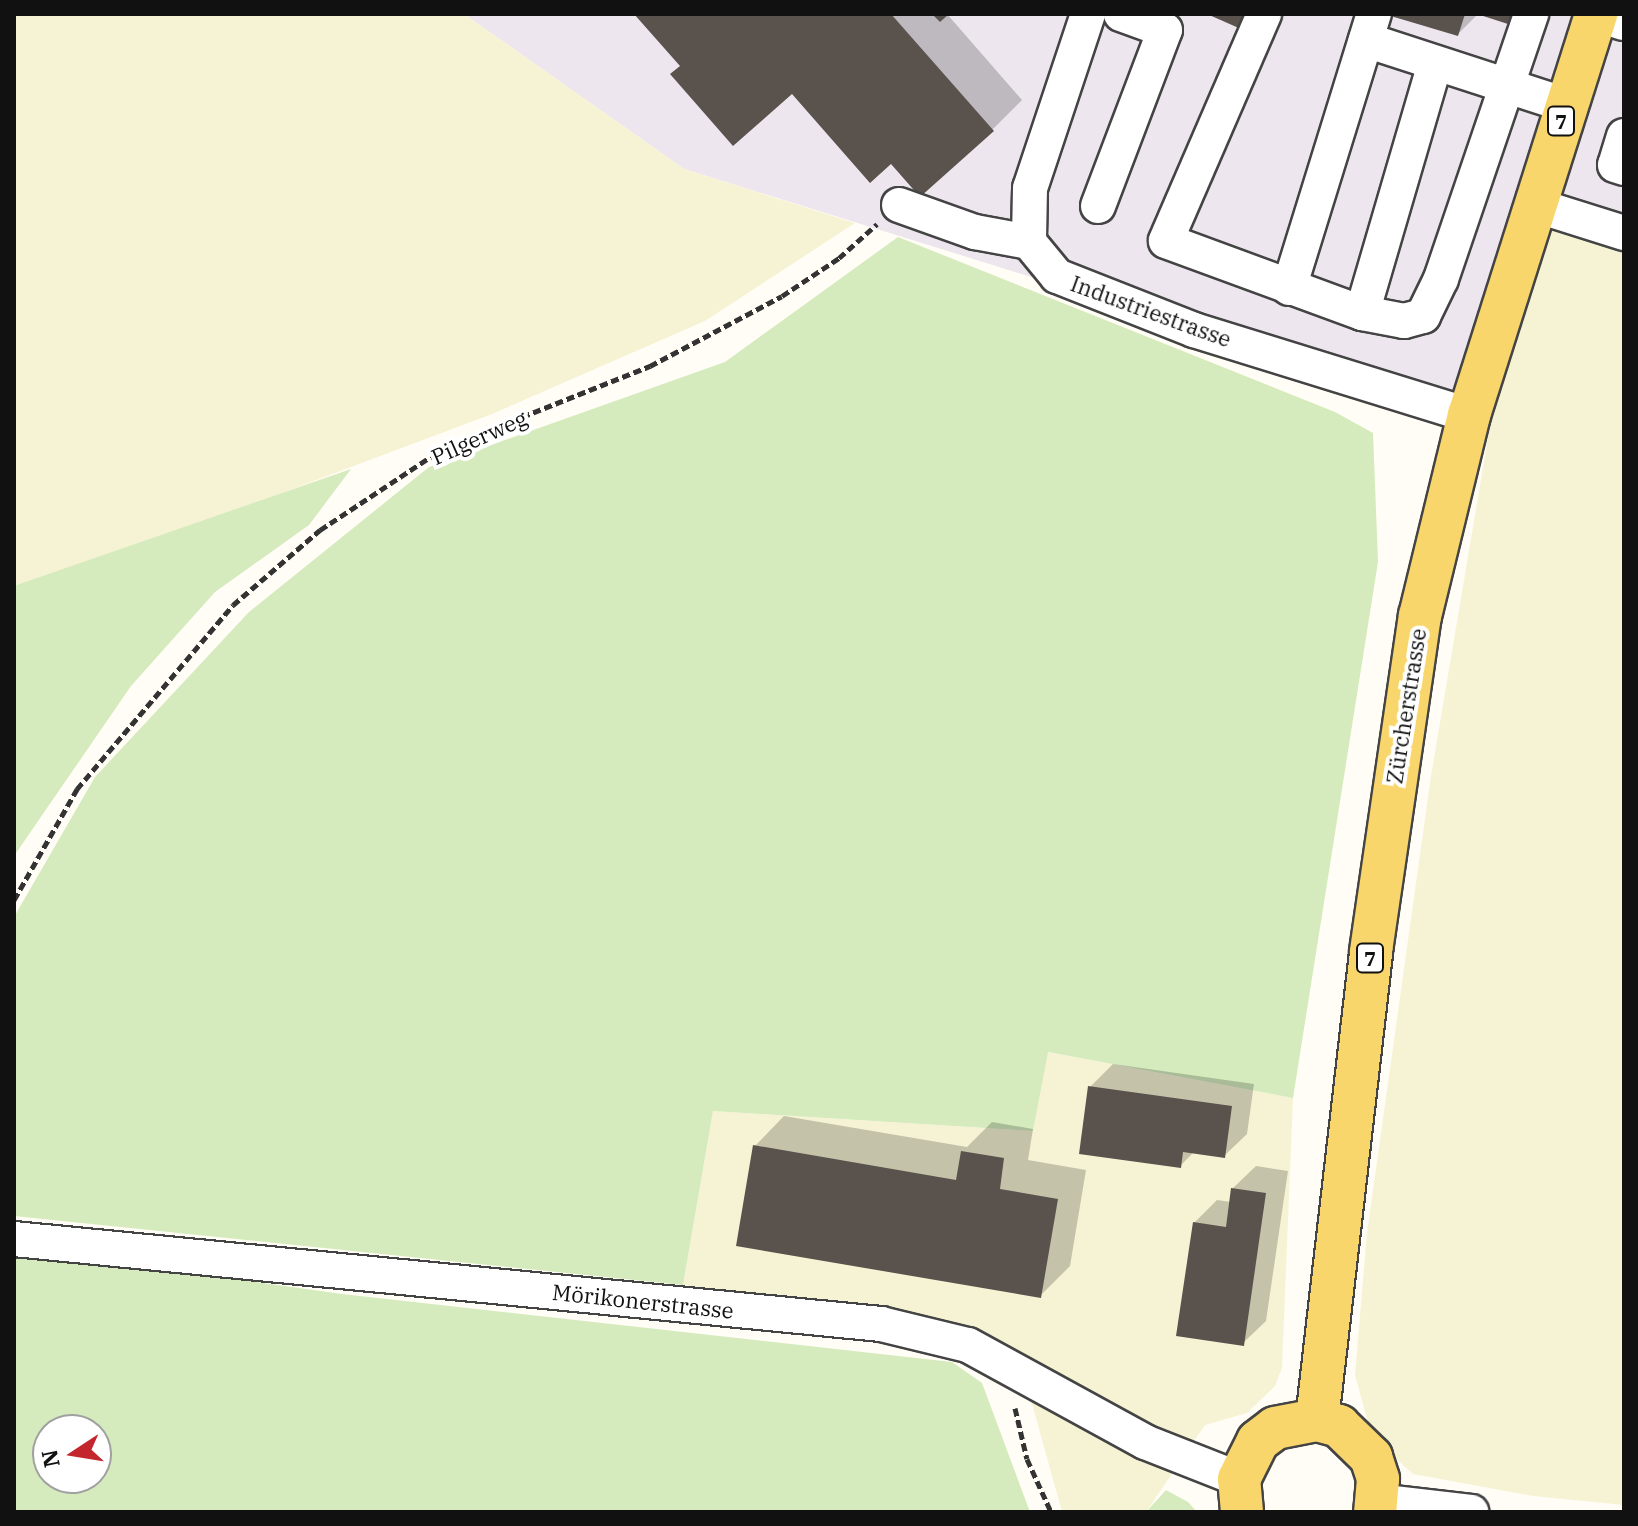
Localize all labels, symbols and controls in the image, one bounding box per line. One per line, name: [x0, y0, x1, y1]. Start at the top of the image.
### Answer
road number: 7: [1547, 105, 1575, 137]
street label: Industriestrasse: [1067, 270, 1235, 352]
street label: Pilgerweg: [427, 404, 531, 470]
street label: Zürcherstrasse: [1381, 626, 1431, 786]
road number: 7: [1356, 942, 1384, 974]
street label: Mörikonerstrasse: [551, 1278, 735, 1324]
north arrow: [32, 1414, 112, 1494]
text: N: [34, 1447, 66, 1470]

